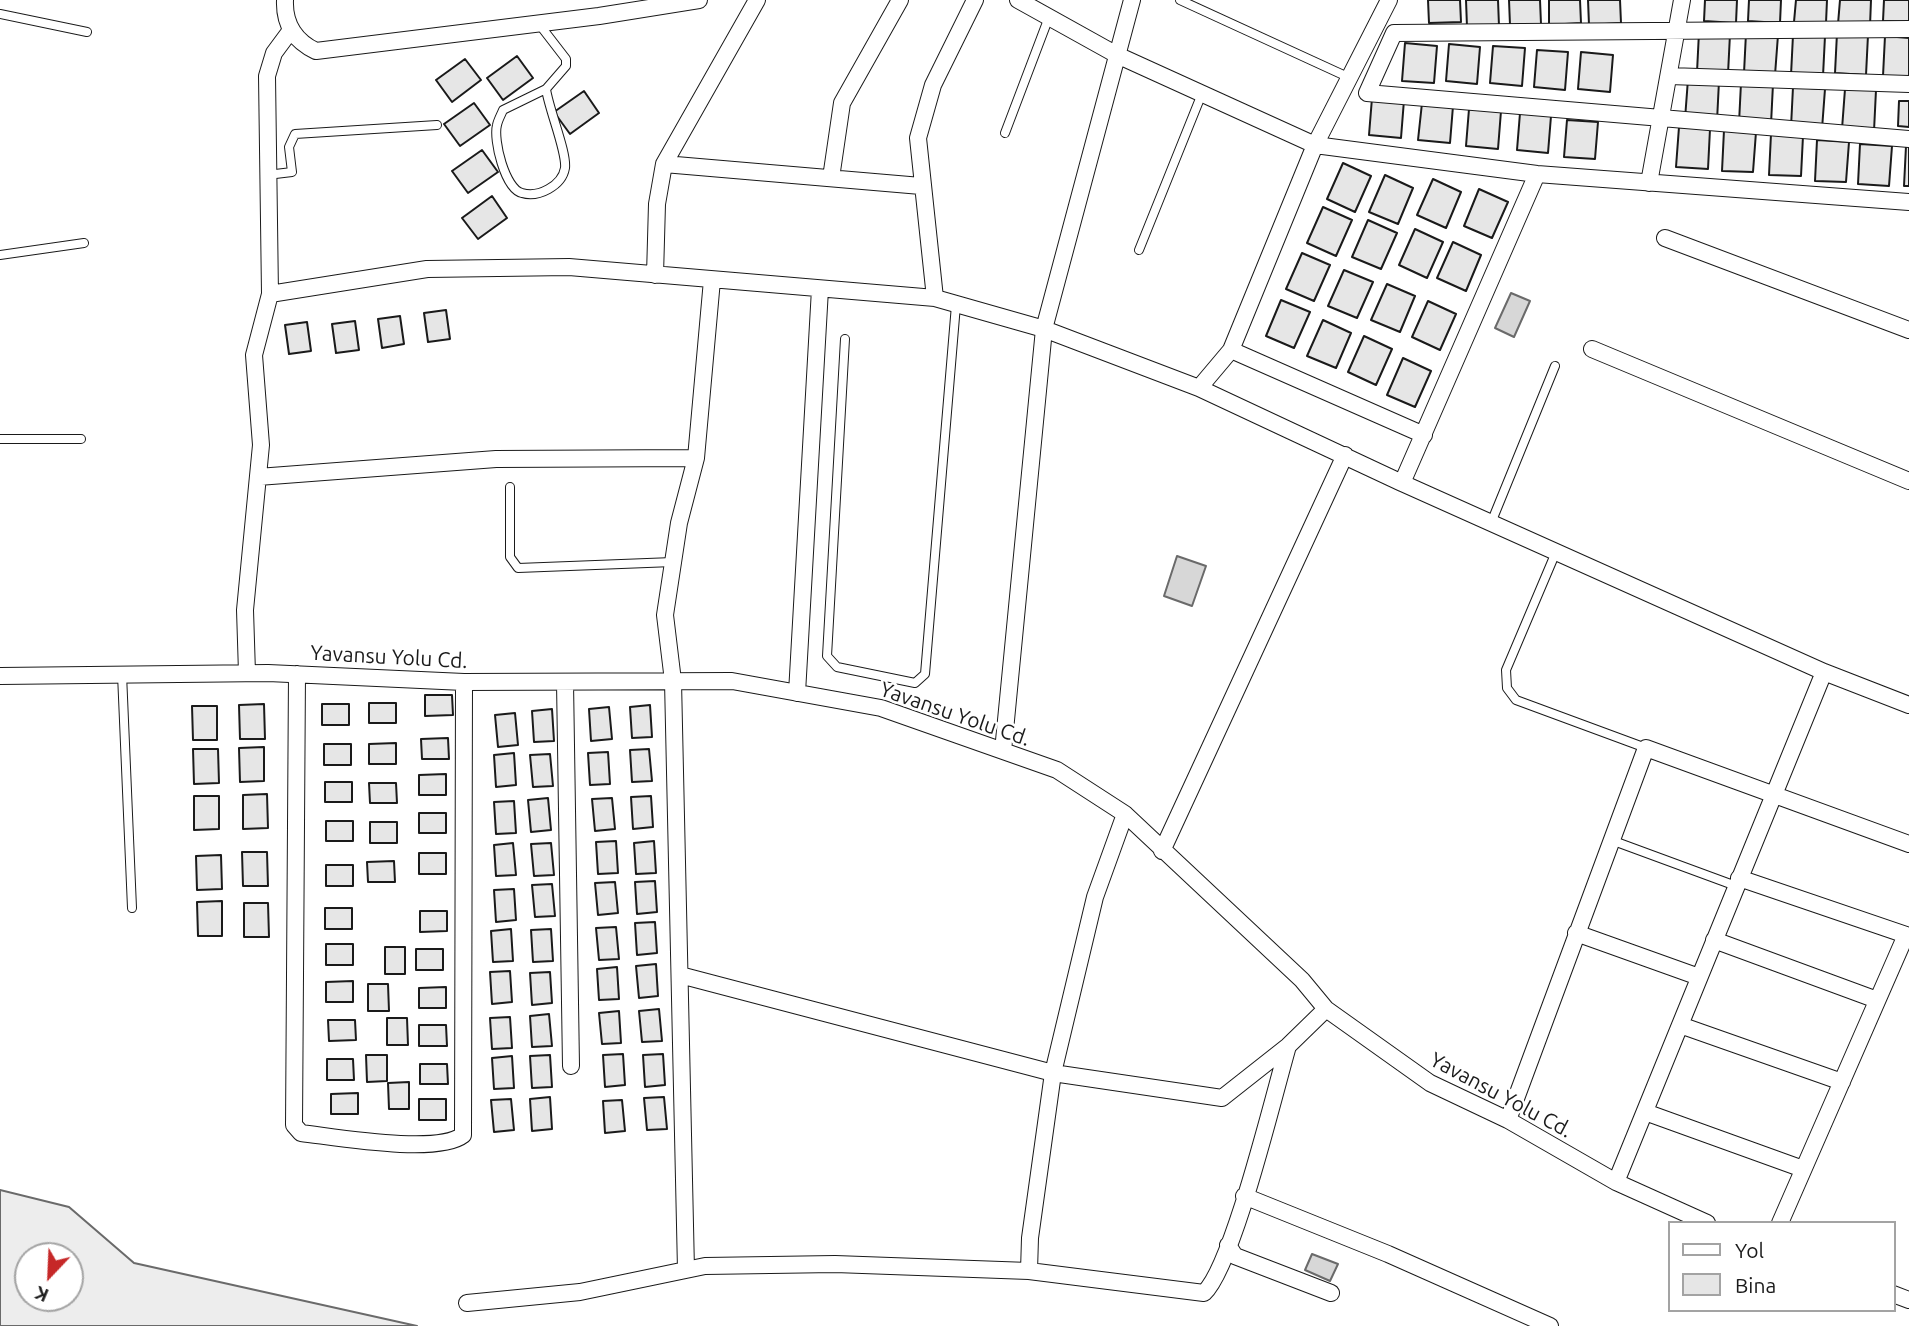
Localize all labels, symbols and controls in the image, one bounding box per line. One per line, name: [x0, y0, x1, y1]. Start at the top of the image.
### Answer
street label: Yavansu Yolu Cd.: [310, 640, 468, 674]
street label: Yavansu Yolu Cd.: [877, 676, 1033, 752]
street label: Yavansu Yolu Cd.: [1426, 1047, 1576, 1143]
legend: [1668, 1221, 1895, 1312]
text: Yol: [1735, 1238, 1764, 1262]
north arrow: [14, 1242, 84, 1312]
text: Bina: [1735, 1273, 1776, 1297]
text: K: [31, 1282, 52, 1307]

